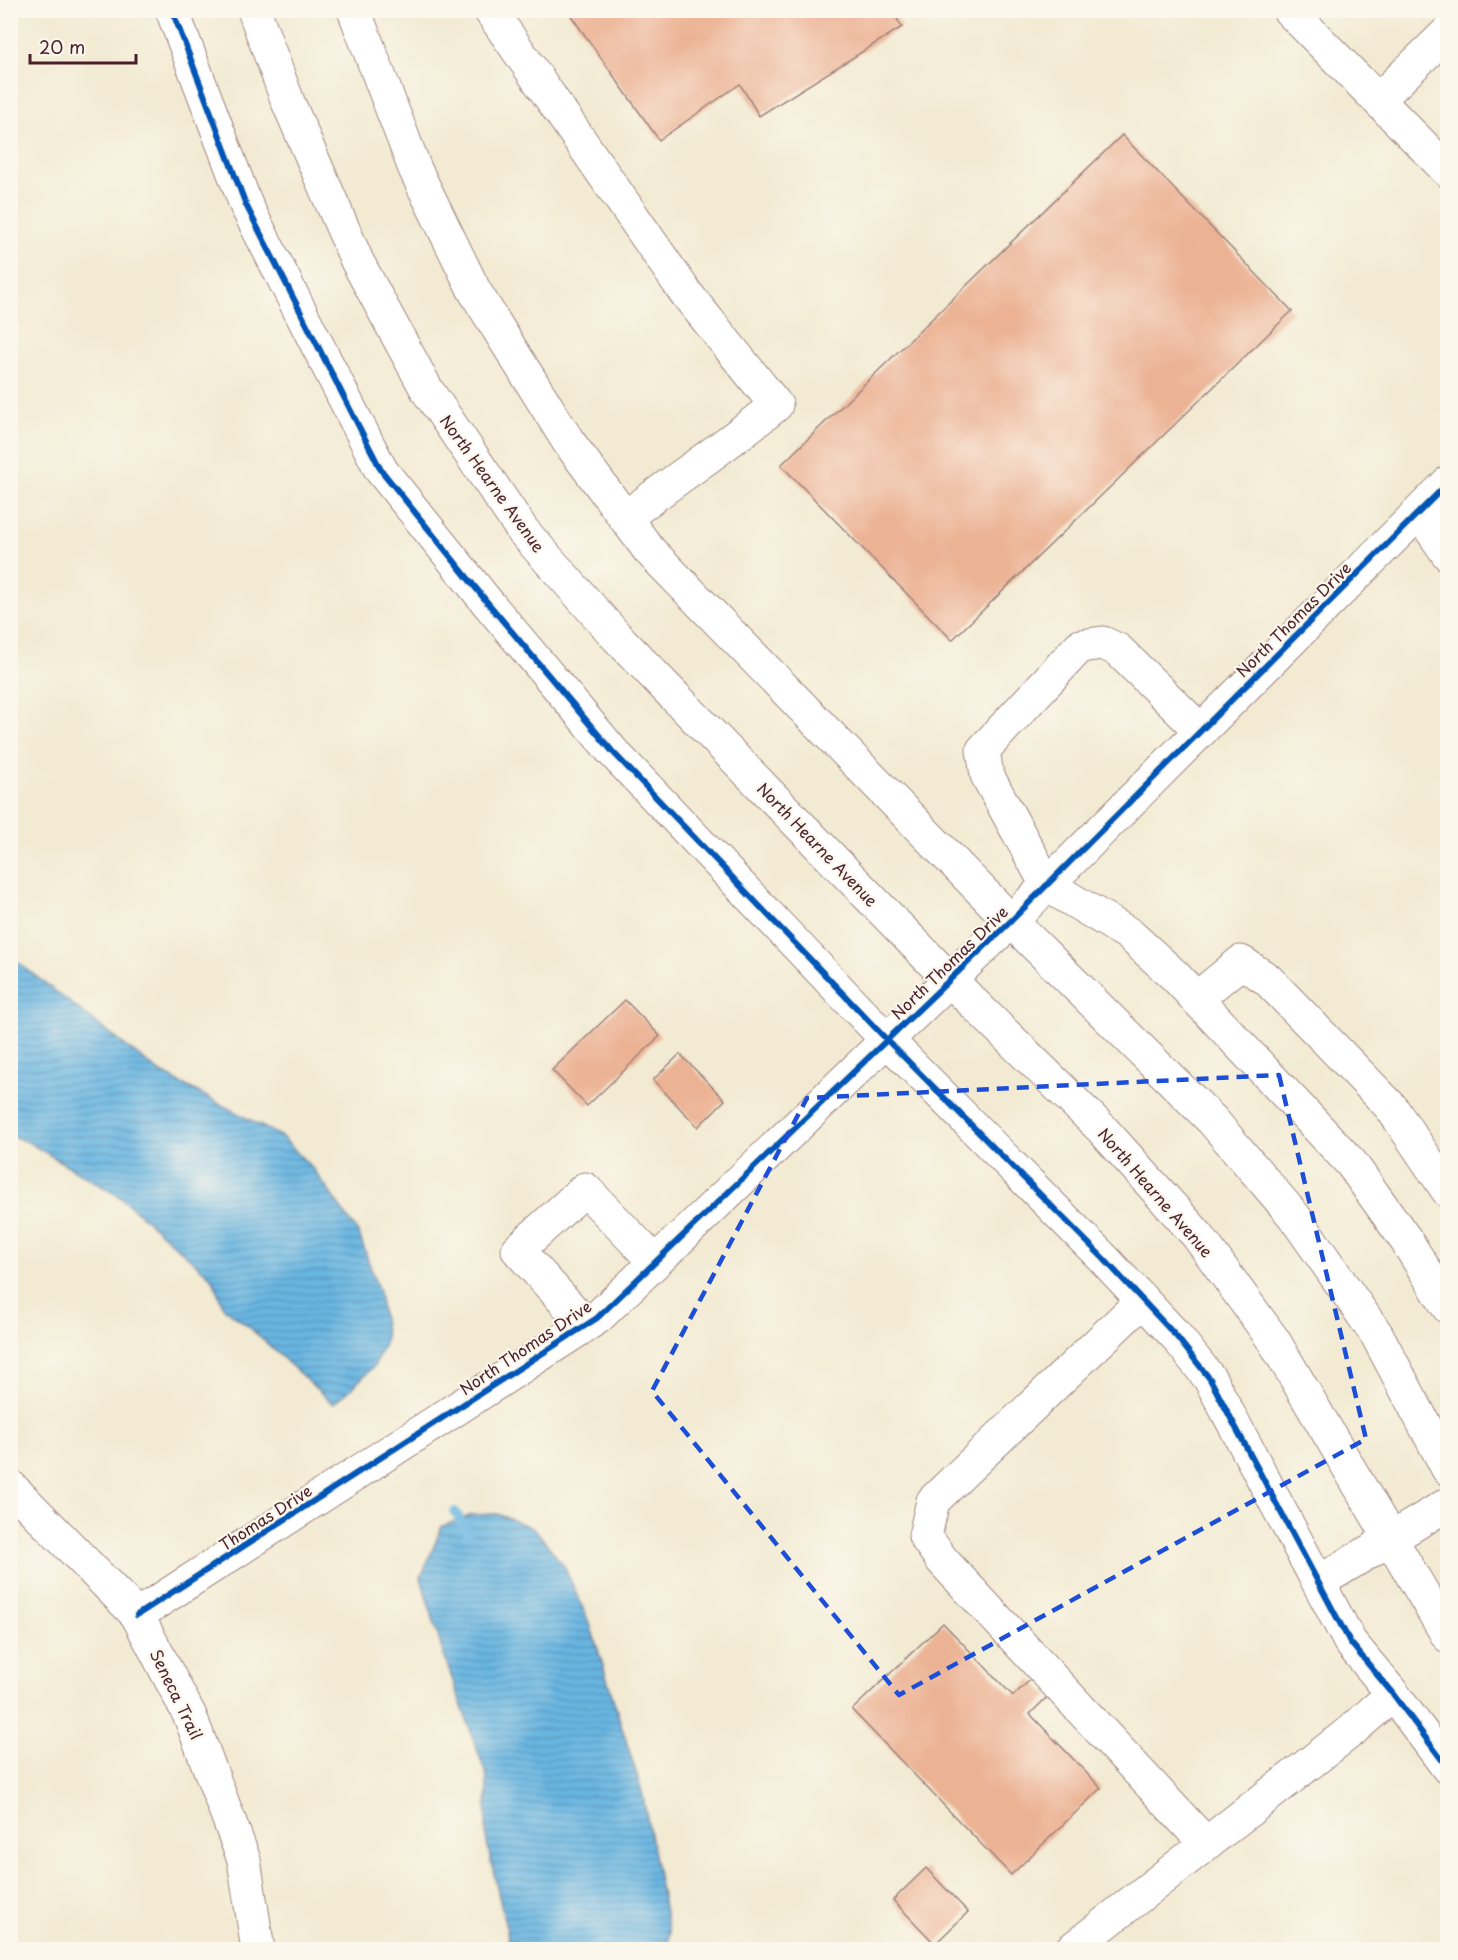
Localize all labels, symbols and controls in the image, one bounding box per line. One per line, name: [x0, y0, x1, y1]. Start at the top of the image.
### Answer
scale bar: [30, 27, 136, 65]
text: 20 m: [39, 33, 85, 60]
street label: North Hearne Avenue: [435, 409, 551, 557]
street label: North Thomas Drive: [1230, 556, 1356, 682]
street label: North Hearne Avenue: [752, 776, 884, 912]
street label: North Thomas Drive: [885, 900, 1013, 1024]
street label: North Hearne Avenue: [1093, 1122, 1219, 1262]
street label: North Thomas Drive: [454, 1294, 596, 1400]
street label: Thomas Drive: [214, 1478, 316, 1556]
street label: Seneca Trail: [145, 1645, 209, 1743]

